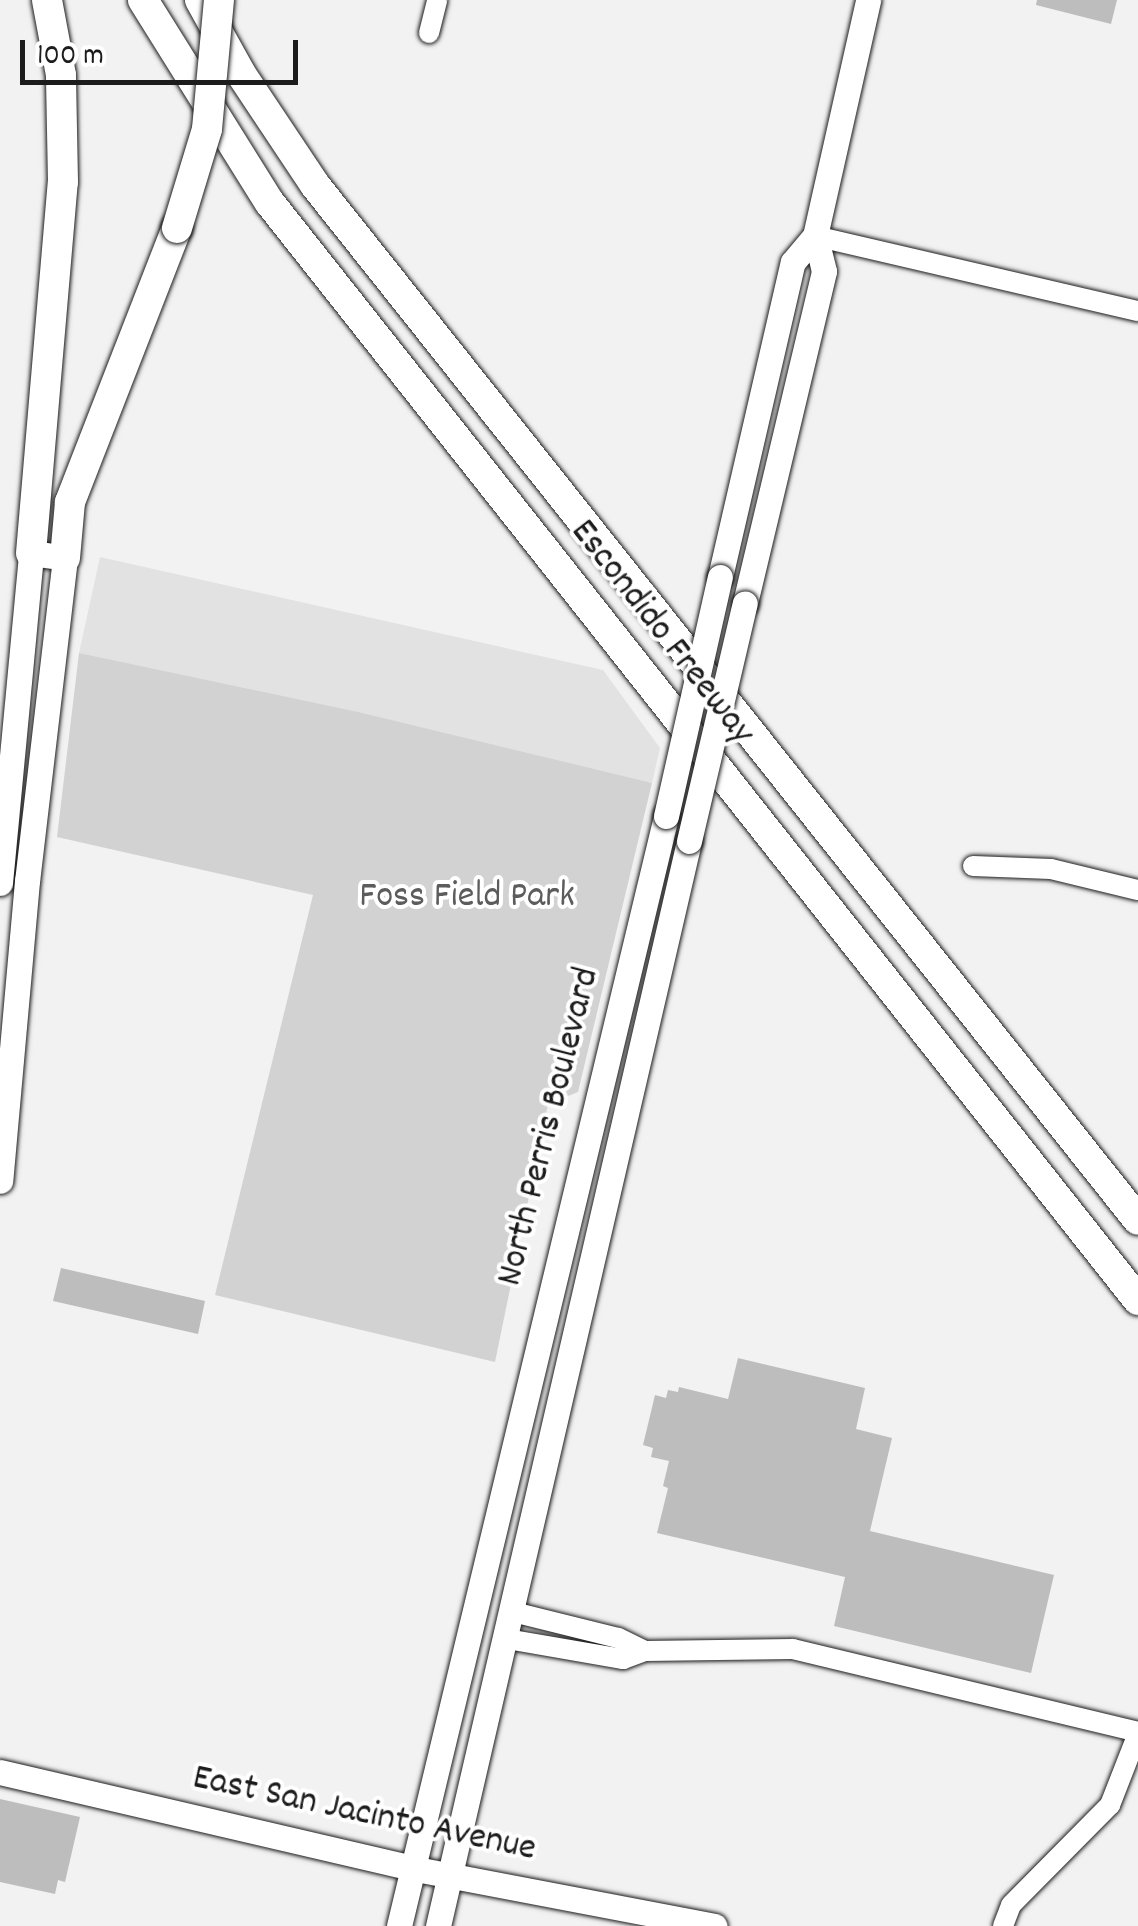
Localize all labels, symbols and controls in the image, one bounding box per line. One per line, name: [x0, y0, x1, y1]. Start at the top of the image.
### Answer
scale bar: [25, 20, 302, 82]
text: 100 m: [37, 36, 104, 79]
street label: Escondido Freeway: [559, 511, 763, 755]
park label: Foss Field Park: [359, 875, 575, 921]
street label: North Perris Boulevard: [488, 963, 612, 1291]
street label: East San Jacinto Avenue: [188, 1756, 540, 1874]

